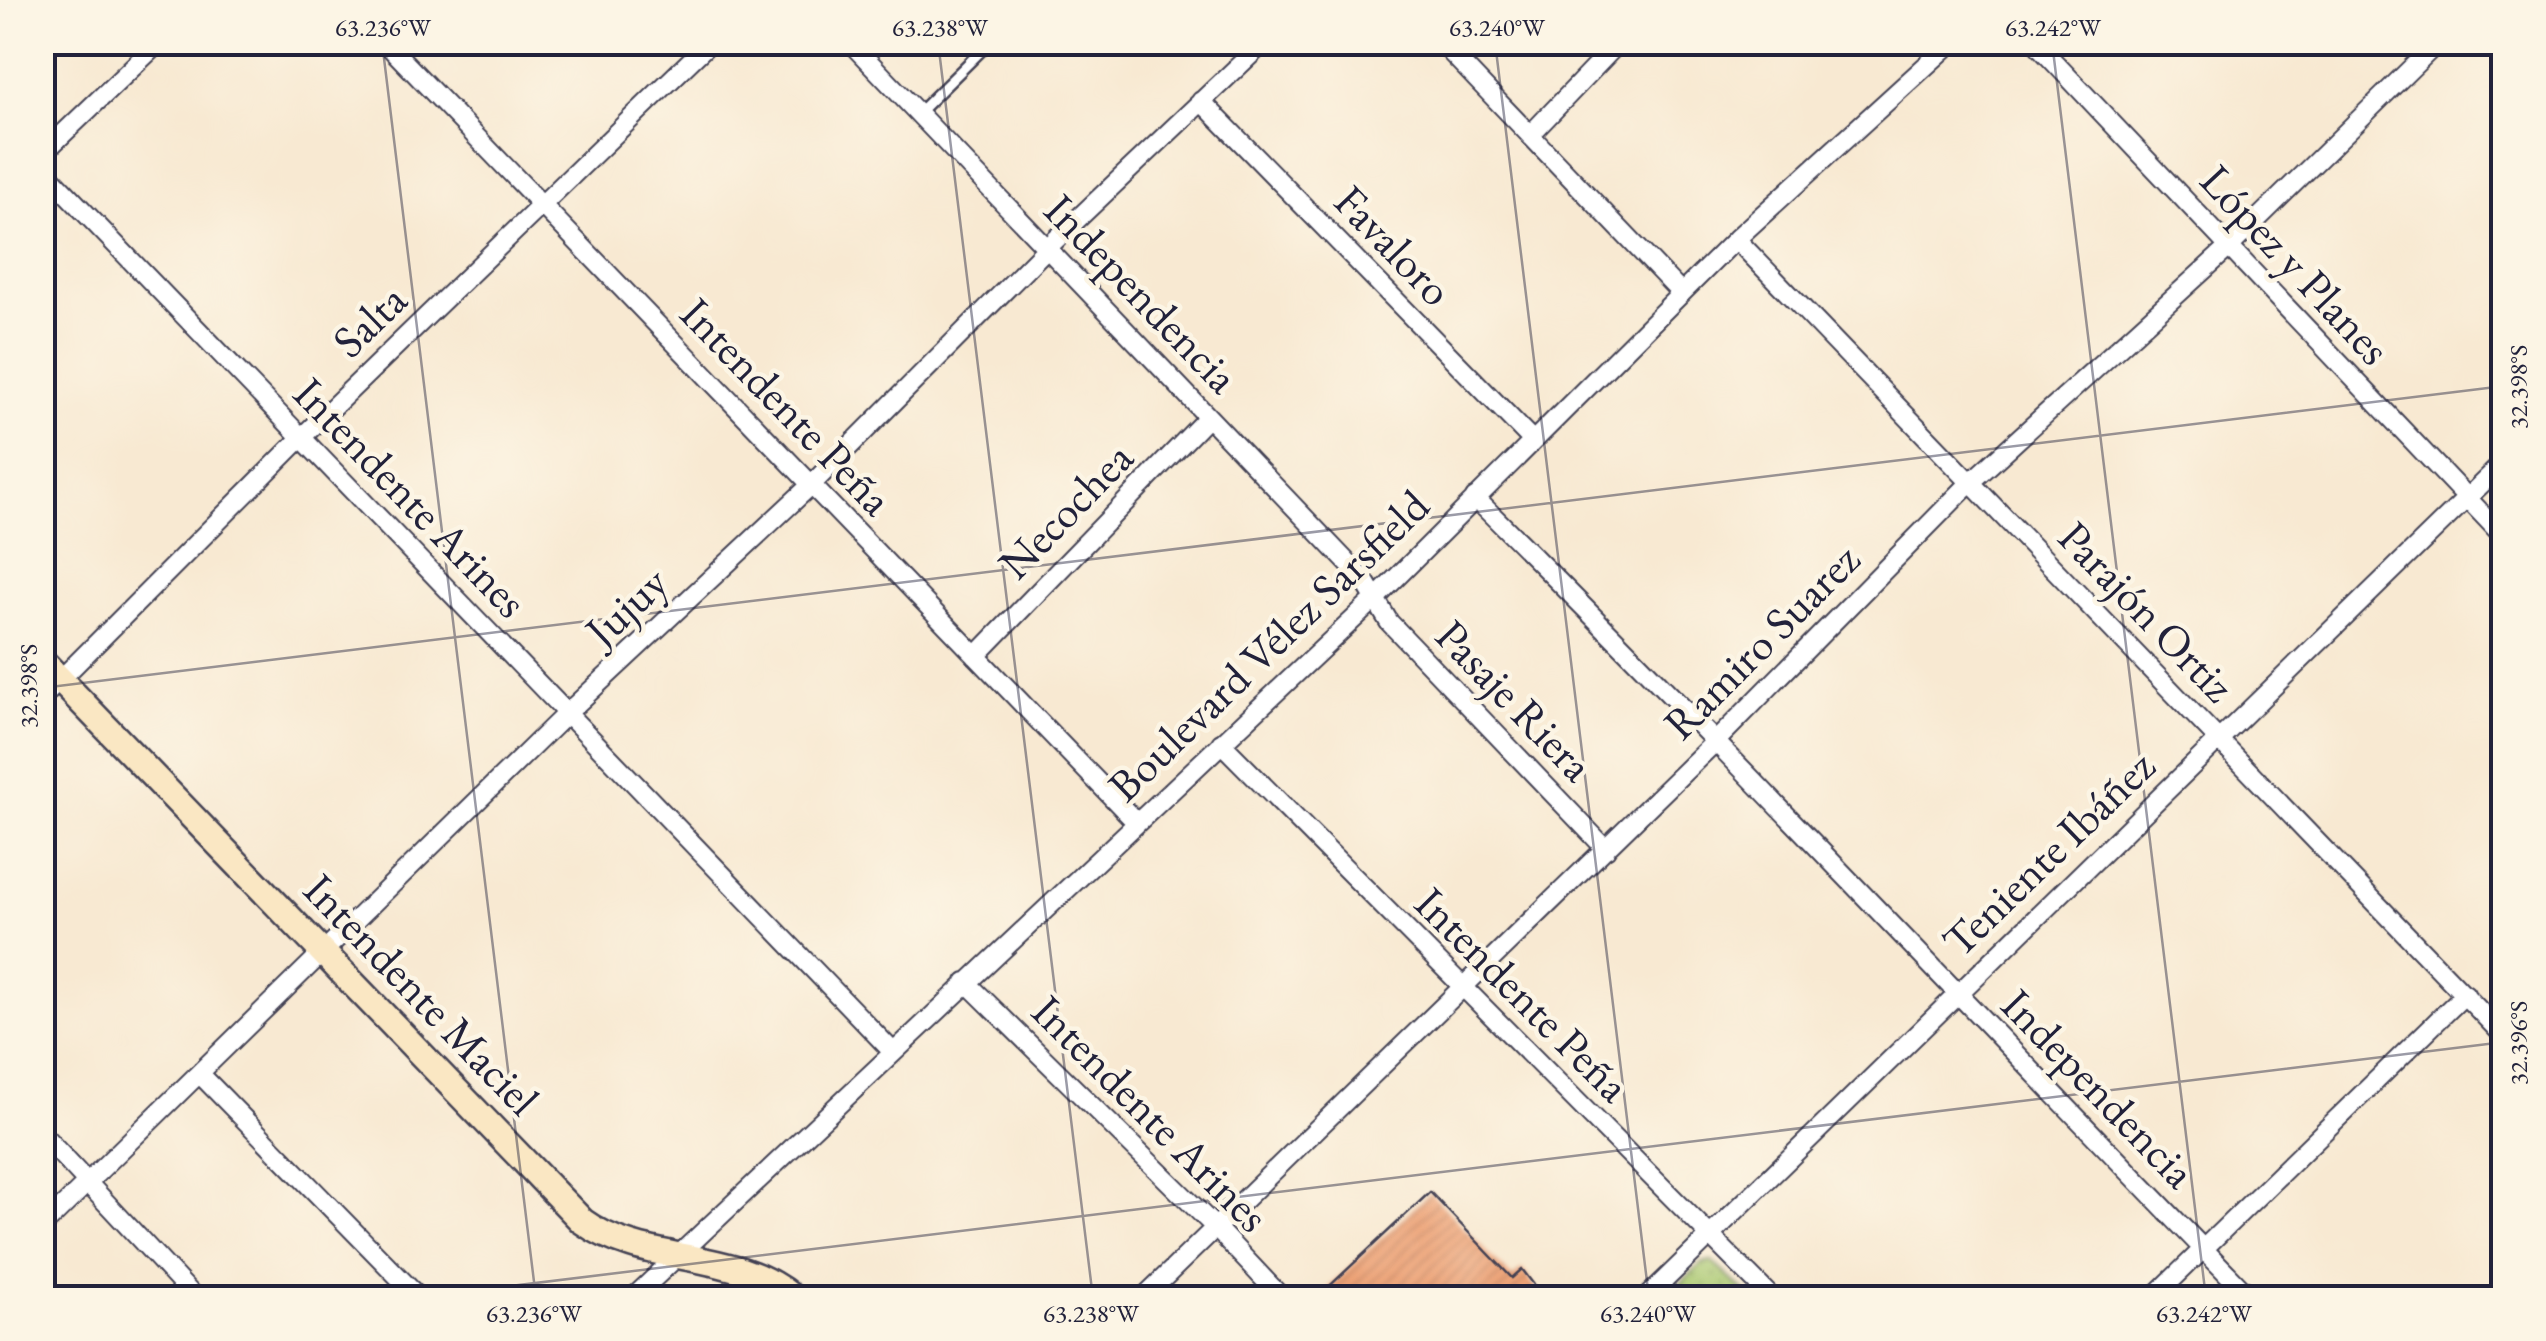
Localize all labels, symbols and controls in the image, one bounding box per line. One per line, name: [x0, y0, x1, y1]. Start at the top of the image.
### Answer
text: 63.236°W: [335, 11, 432, 43]
text: 63.238°W: [892, 11, 989, 43]
text: 63.240°W: [1449, 11, 1546, 43]
text: 63.242°W: [2005, 11, 2102, 43]
street label: López y Planes: [2188, 151, 2404, 377]
street label: Favaloro: [1322, 172, 1466, 318]
street label: Independencia: [1032, 181, 1252, 405]
street label: Salta: [319, 271, 419, 369]
street label: Intendente Peña: [668, 285, 906, 527]
text: 32.398°S: [2502, 345, 2534, 429]
street label: Intendente Arines: [282, 365, 540, 629]
street label: Necochea: [985, 429, 1145, 591]
street label: Boulevard Vélez Sarsfield: [1095, 476, 1441, 813]
street label: Parajón Ortiz: [2046, 508, 2248, 714]
street label: Ramiro Suarez: [1651, 530, 1872, 751]
street label: Jujuy: [569, 553, 680, 662]
street label: Pasaje Riera: [1424, 607, 1606, 793]
text: 32.398°S: [12, 644, 44, 728]
street label: Teniente Ibáñez: [1929, 737, 2167, 969]
street label: Intendente Maciel: [292, 861, 552, 1127]
street label: Intendente Peña: [1403, 874, 1643, 1114]
street label: Independencia: [1989, 976, 2209, 1200]
street label: Intendente Arines: [1020, 982, 1282, 1244]
text: 32.396°S: [2502, 1001, 2534, 1085]
text: 63.236°W: [486, 1297, 583, 1329]
text: 63.238°W: [1043, 1297, 1140, 1329]
text: 63.240°W: [1600, 1297, 1697, 1329]
text: 63.242°W: [2156, 1297, 2253, 1329]

